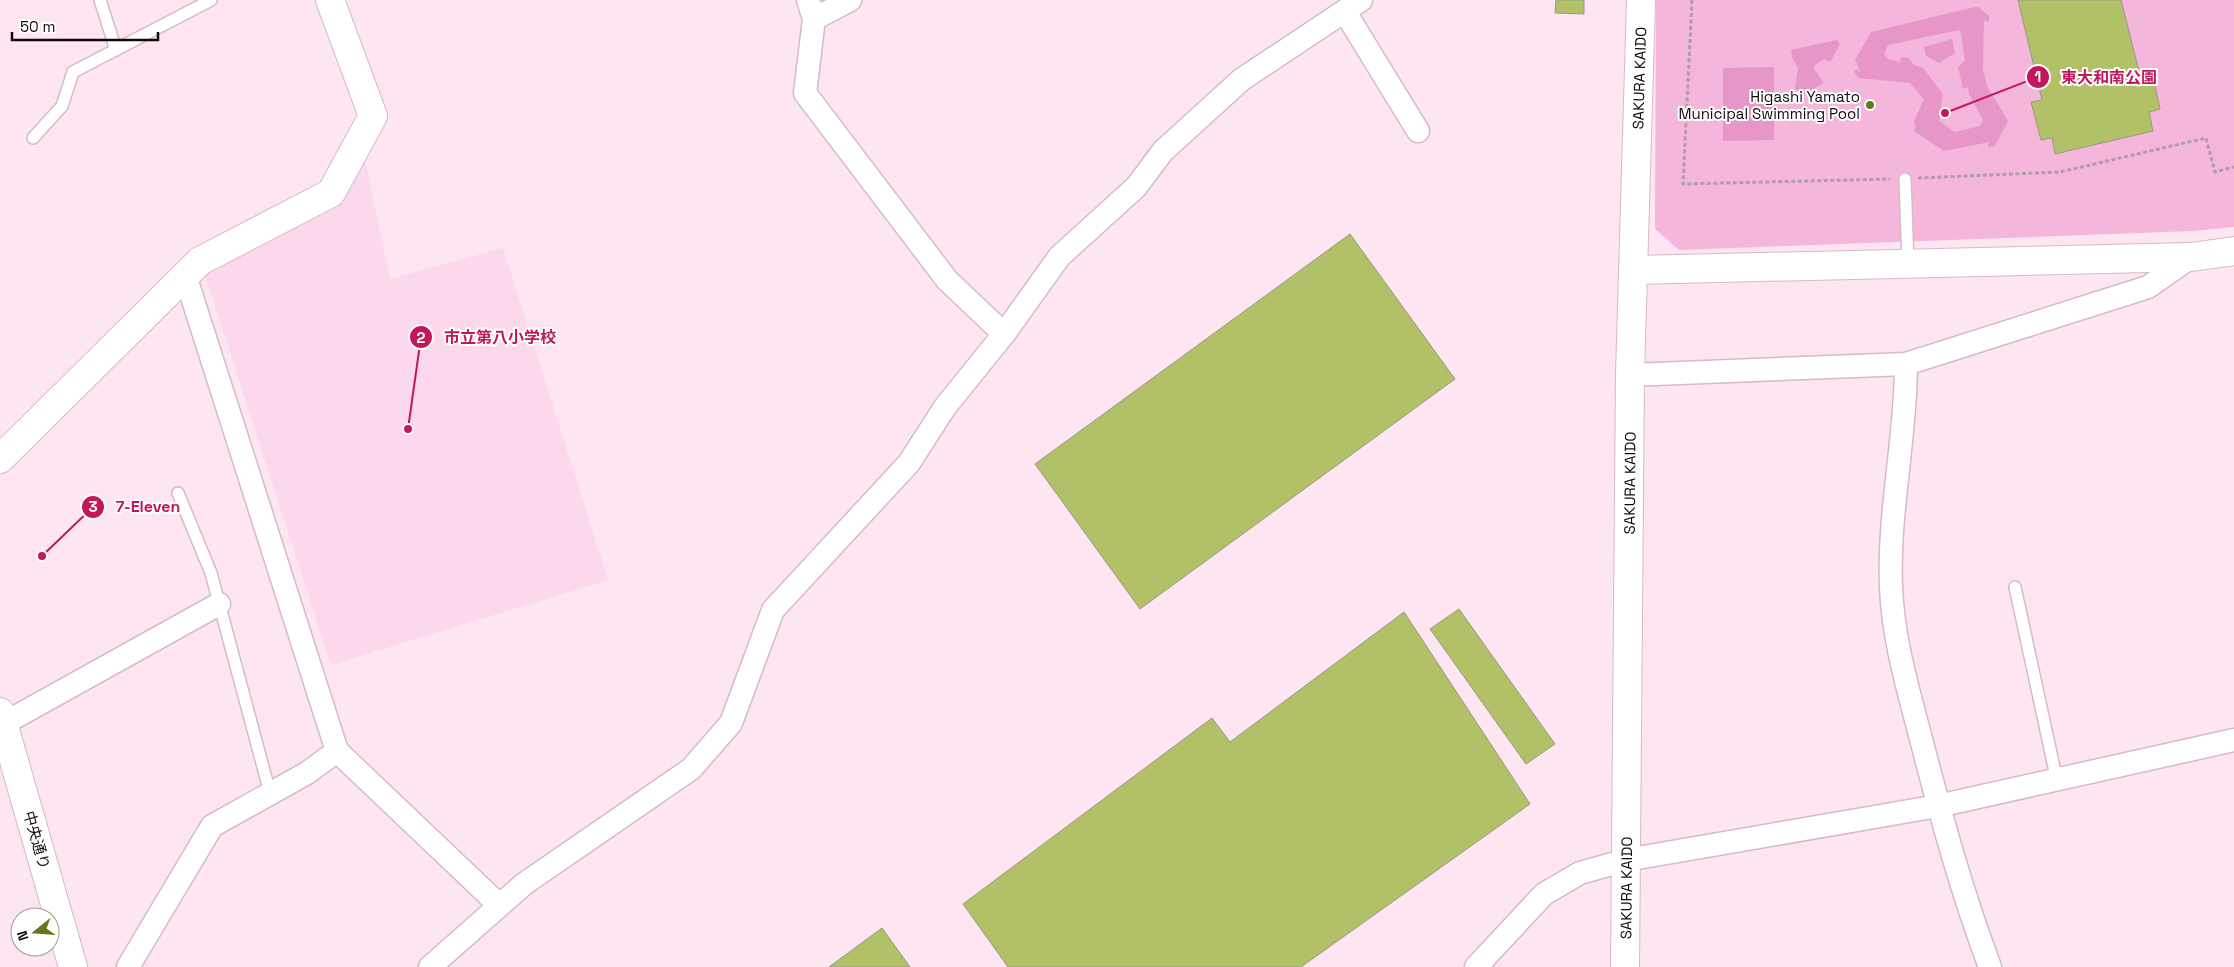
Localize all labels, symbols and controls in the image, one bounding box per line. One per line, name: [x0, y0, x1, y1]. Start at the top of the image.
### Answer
scale bar: [12, 10, 159, 42]
text: 50 m: [20, 17, 55, 36]
street label: SAKURA KAIDO: [1628, 27, 1650, 130]
callout: 東大和南公園: [2026, 61, 2167, 92]
text: 1: [2035, 67, 2041, 86]
text: 東大和南公園: [2061, 67, 2157, 88]
place label: Higashi Yamato Municipal Swimming Pool: [1678, 87, 1860, 123]
marker: Higashi Yamato Municipal Swimming Pool: [1864, 99, 1876, 111]
callout: 市立第八小学校: [409, 322, 566, 353]
text: 市立第八小学校: [444, 327, 556, 348]
text: 2: [417, 328, 426, 347]
street label: SAKURA KAIDO: [1619, 432, 1639, 534]
callout: 7-Eleven: [81, 491, 190, 522]
text: 7-Eleven: [116, 496, 180, 517]
text: 3: [88, 497, 98, 516]
street label: 中央通り: [20, 809, 54, 871]
street label: SAKURA KAIDO: [1616, 837, 1636, 939]
north arrow: [10, 907, 60, 957]
text: N: [13, 929, 33, 943]

